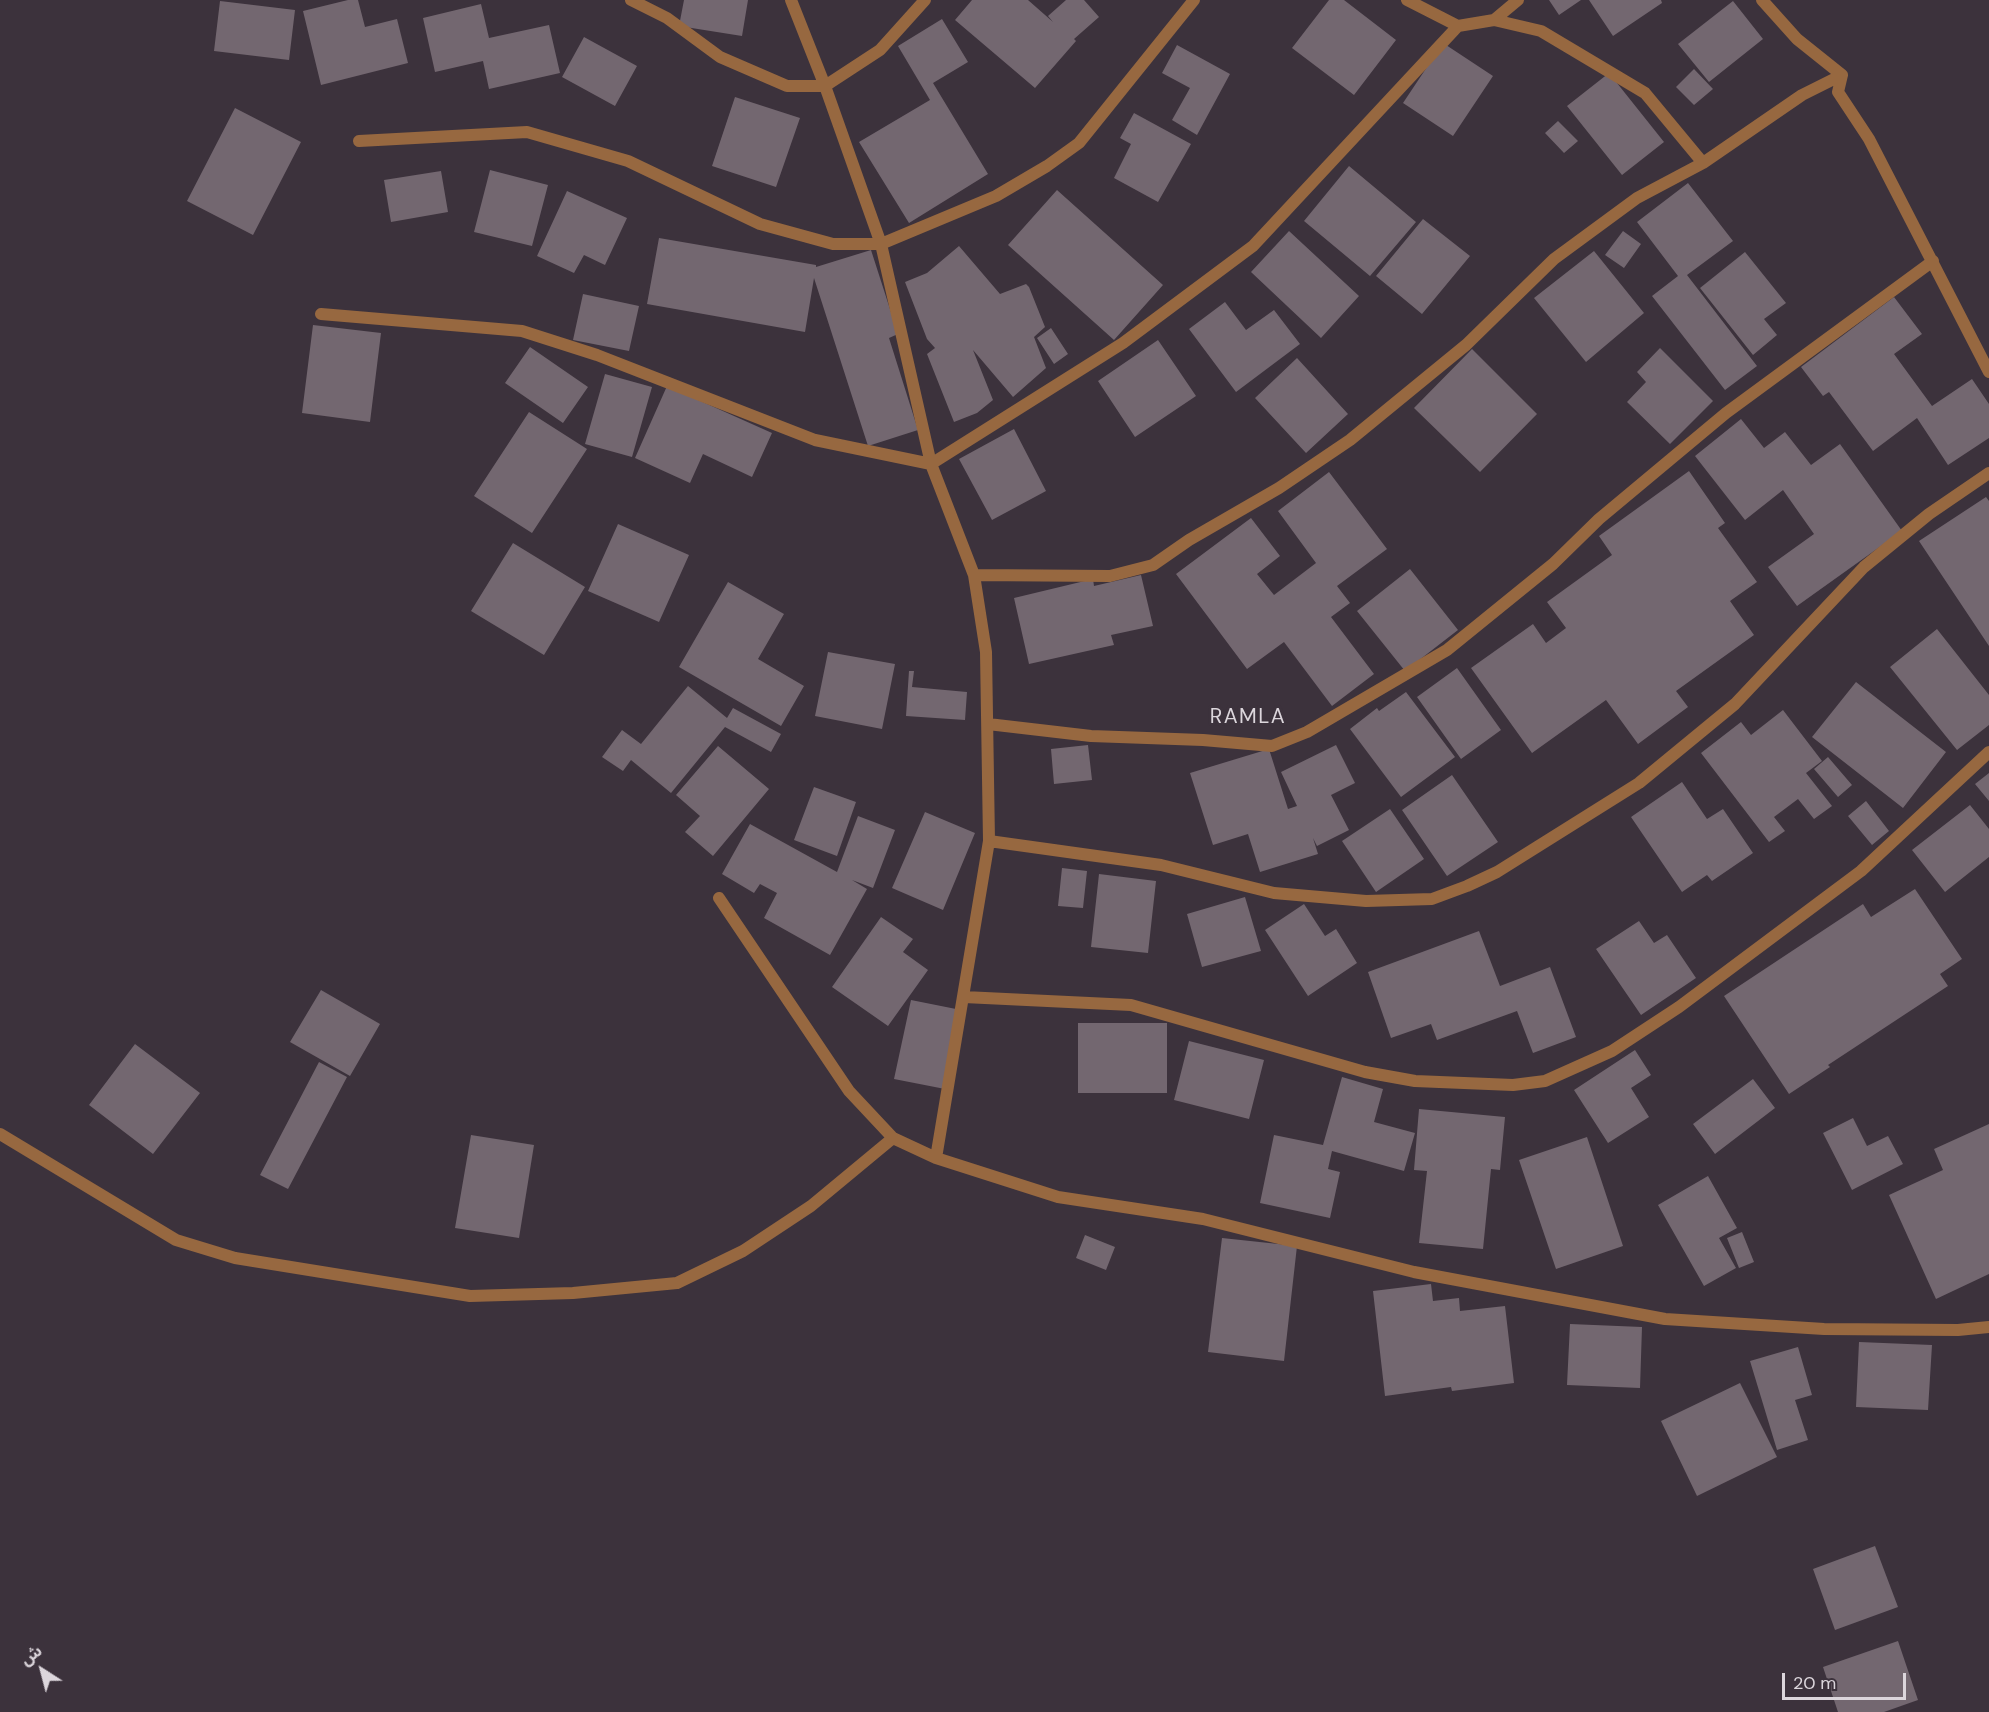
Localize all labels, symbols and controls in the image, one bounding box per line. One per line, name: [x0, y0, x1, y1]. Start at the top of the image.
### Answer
district label: RAMLA: [1210, 704, 1286, 730]
north arrow: [12, 1640, 72, 1700]
text: ش: [16, 1640, 46, 1670]
scale bar: [1785, 1661, 1910, 1699]
text: 20 m: [1793, 1671, 1836, 1695]

